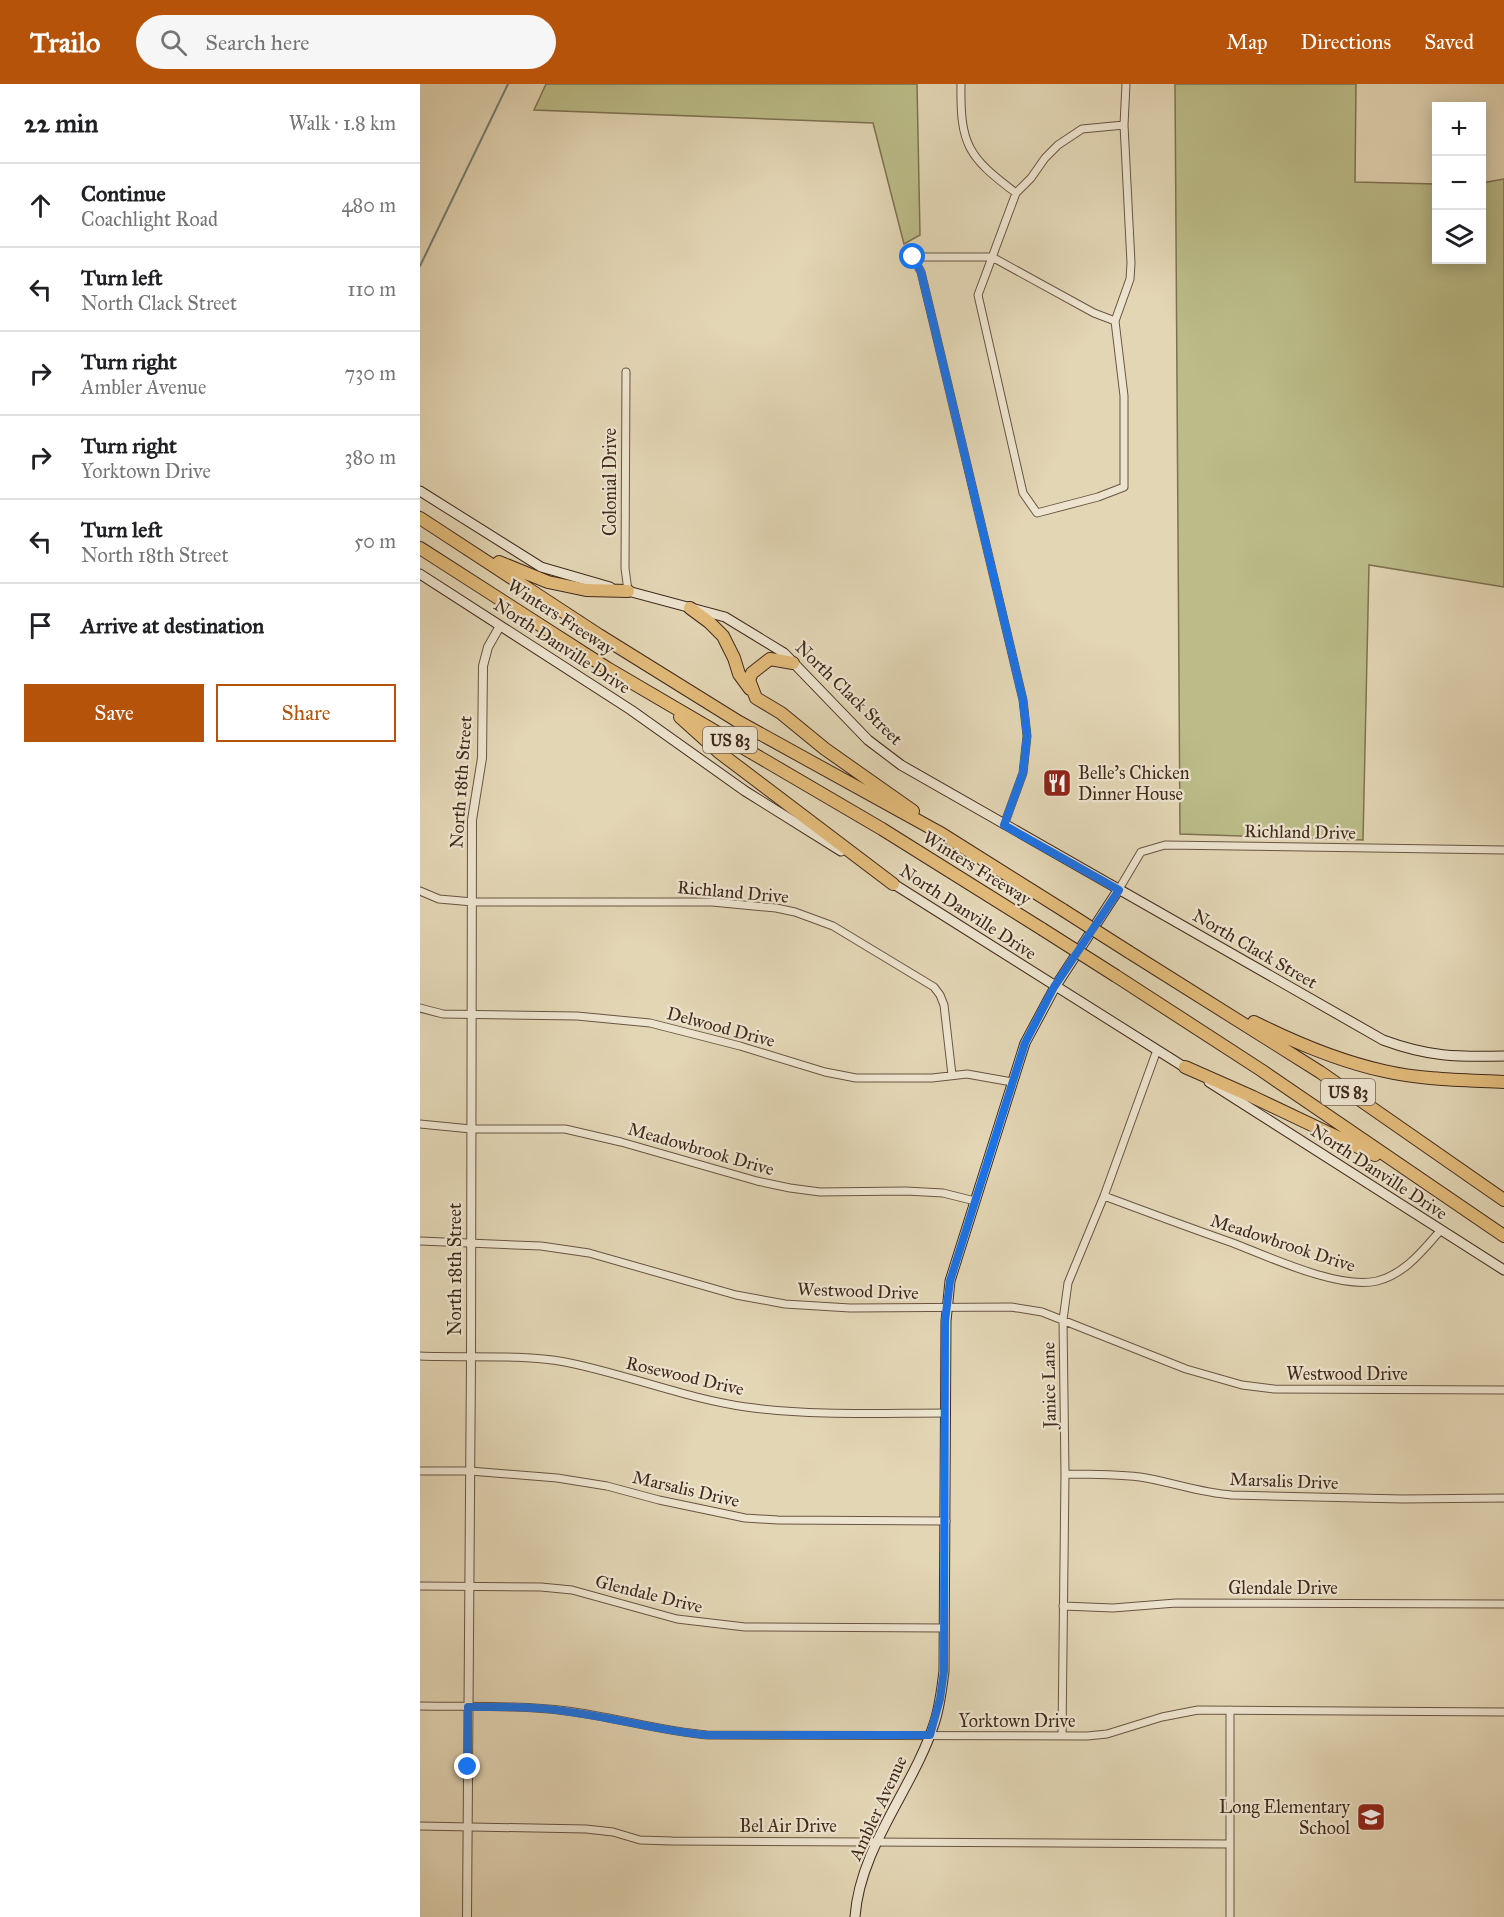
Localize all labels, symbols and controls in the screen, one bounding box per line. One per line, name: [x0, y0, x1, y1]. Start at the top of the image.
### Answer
search box: [136, 15, 556, 69]
text: Trailo: [30, 25, 100, 60]
icon: search: [157, 26, 190, 59]
text: Search here: [205, 29, 309, 56]
text: Map: [1227, 29, 1268, 55]
text: Directions: [1301, 29, 1391, 55]
text: Saved: [1424, 29, 1474, 55]
map controls: [1432, 102, 1486, 264]
button: +: [1432, 102, 1486, 156]
text: 22 min: [24, 107, 98, 139]
text: Walk · 1.8 km: [289, 111, 396, 135]
button: −: [1432, 156, 1486, 210]
text: Continue: [81, 180, 166, 207]
icon: ahead: [24, 189, 57, 222]
text: 480 m: [341, 193, 396, 217]
text: Coachlight Road: [81, 207, 218, 231]
button: layers: [1432, 210, 1486, 264]
route start: [899, 243, 925, 269]
text: Turn left: [81, 264, 163, 291]
icon: left: [24, 273, 57, 306]
text: 110 m: [348, 277, 396, 301]
text: North Clack Street: [81, 291, 237, 315]
text: Turn right: [81, 348, 177, 375]
icon: right: [24, 357, 57, 390]
text: 730 m: [345, 361, 396, 385]
text: Ambler Avenue: [81, 375, 206, 399]
street label: Colonial Drive: [599, 428, 621, 536]
text: Turn right: [81, 432, 177, 459]
icon: right: [24, 441, 57, 474]
text: 380 m: [345, 445, 396, 469]
text: Yorktown Drive: [81, 459, 211, 483]
text: Turn left: [81, 516, 163, 543]
icon: left: [24, 525, 57, 558]
text: 50 m: [354, 529, 396, 553]
text: North 18th Street: [81, 543, 229, 567]
street label: Winters Freeway: [503, 574, 619, 660]
street label: North Danville Drive: [489, 594, 635, 698]
icon: arrive: [24, 609, 57, 642]
text: Arrive at destination: [81, 612, 264, 639]
street label: North Clack Street: [791, 636, 908, 750]
button: Save: [24, 684, 204, 742]
button: Share: [216, 684, 396, 742]
street label: North 18th Street: [445, 714, 477, 849]
road number: US 83: [703, 727, 757, 753]
place label: Belle's Chicken Dinner House: [1078, 762, 1190, 805]
restaurant icon: Belle's Chicken Dinner House: [1041, 767, 1073, 799]
street label: Richland Drive: [1244, 820, 1356, 844]
street label: Winters Freeway: [919, 826, 1036, 910]
street label: North Danville Drive: [895, 860, 1041, 964]
street label: Richland Drive: [676, 876, 790, 908]
street label: North Clack Street: [1189, 904, 1322, 994]
street label: Delwood Drive: [665, 1002, 777, 1052]
road number: US 83: [1321, 1079, 1375, 1105]
street label: Meadowbrook Drive: [625, 1118, 777, 1180]
street label: North Danville Drive: [1306, 1120, 1452, 1224]
street label: North 18th Street: [444, 1202, 466, 1335]
street label: Meadowbrook Drive: [1208, 1209, 1358, 1277]
street label: Westwood Drive: [797, 1278, 919, 1304]
street label: Janice Lane: [1037, 1342, 1062, 1430]
street label: Rosewood Drive: [624, 1352, 746, 1400]
street label: Westwood Drive: [1286, 1363, 1408, 1385]
street label: Marsalis Drive: [630, 1466, 742, 1512]
street label: Marsalis Drive: [1229, 1468, 1339, 1494]
street label: Glendale Drive: [593, 1570, 705, 1618]
street label: Glendale Drive: [1228, 1577, 1338, 1599]
street label: Yorktown Drive: [959, 1710, 1075, 1732]
street label: Ambler Avenue: [844, 1752, 912, 1865]
route end: [454, 1753, 480, 1779]
place label: Long Elementary School: [1219, 1796, 1351, 1839]
school or university icon: Long Elementary School: [1355, 1801, 1387, 1833]
street label: Bel Air Drive: [739, 1815, 837, 1837]

